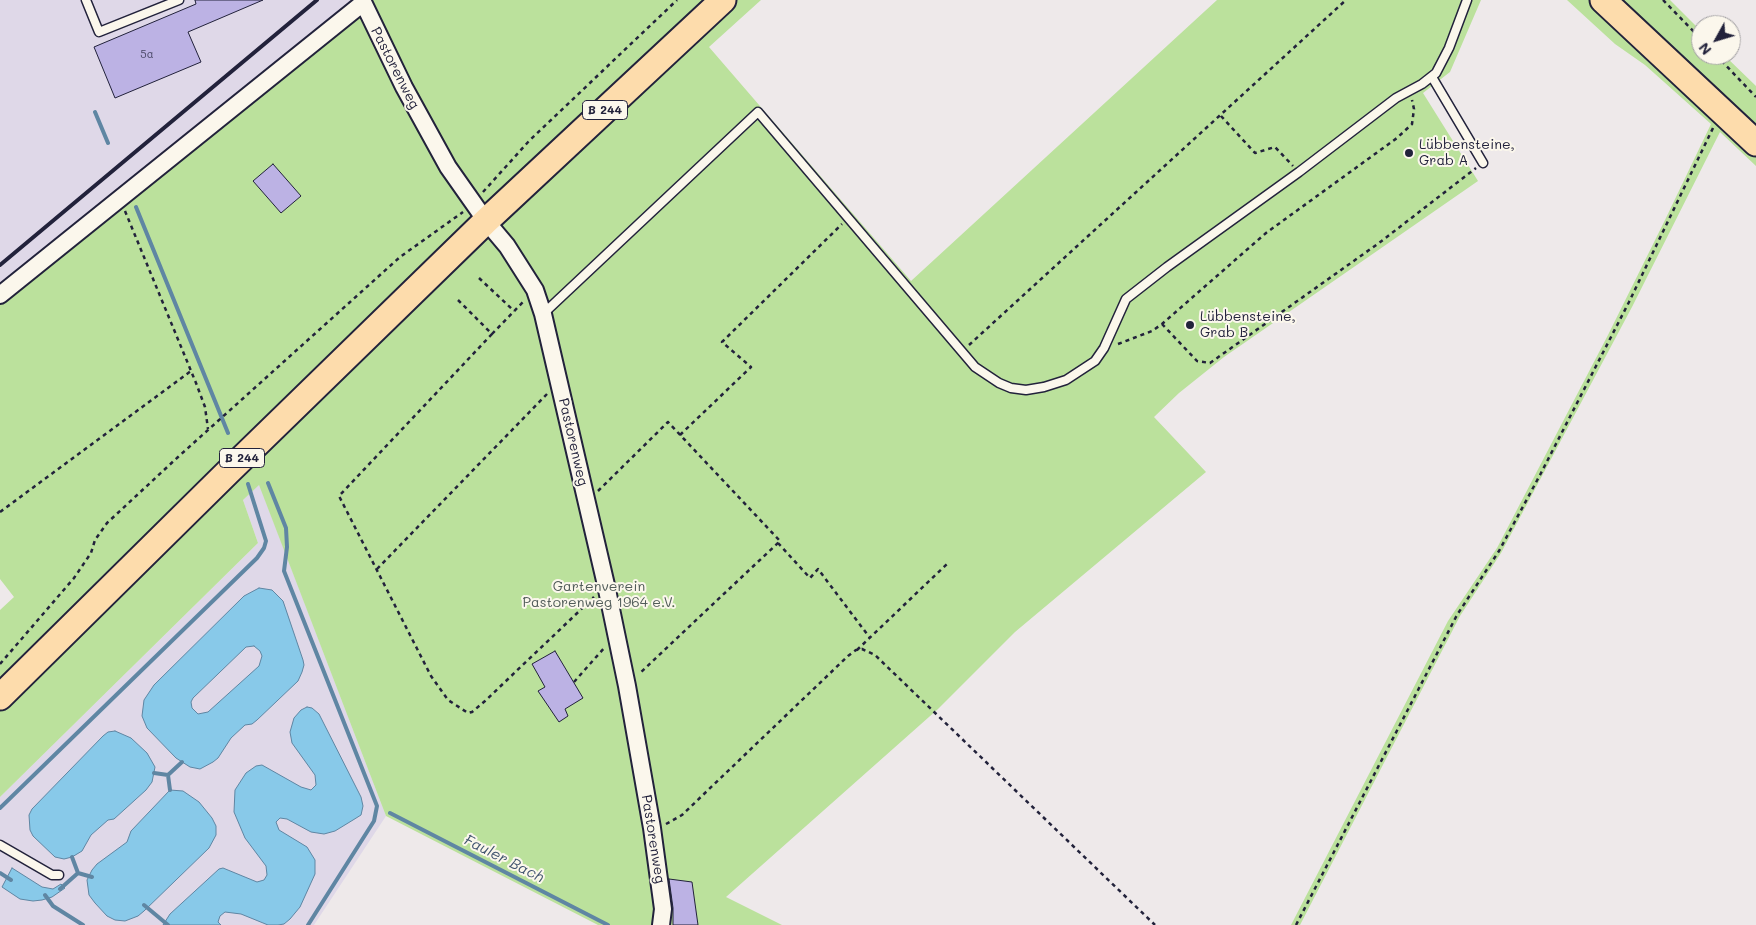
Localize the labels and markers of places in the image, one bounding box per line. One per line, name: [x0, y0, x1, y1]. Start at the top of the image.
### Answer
place label: Lübbensteine, Grab A: [1419, 137, 1515, 170]
marker: Lübbensteine, Grab A: [1403, 147, 1415, 159]
place label: Lübbensteine, Grab B: [1200, 309, 1296, 342]
marker: Lübbensteine, Grab B: [1184, 319, 1196, 331]

